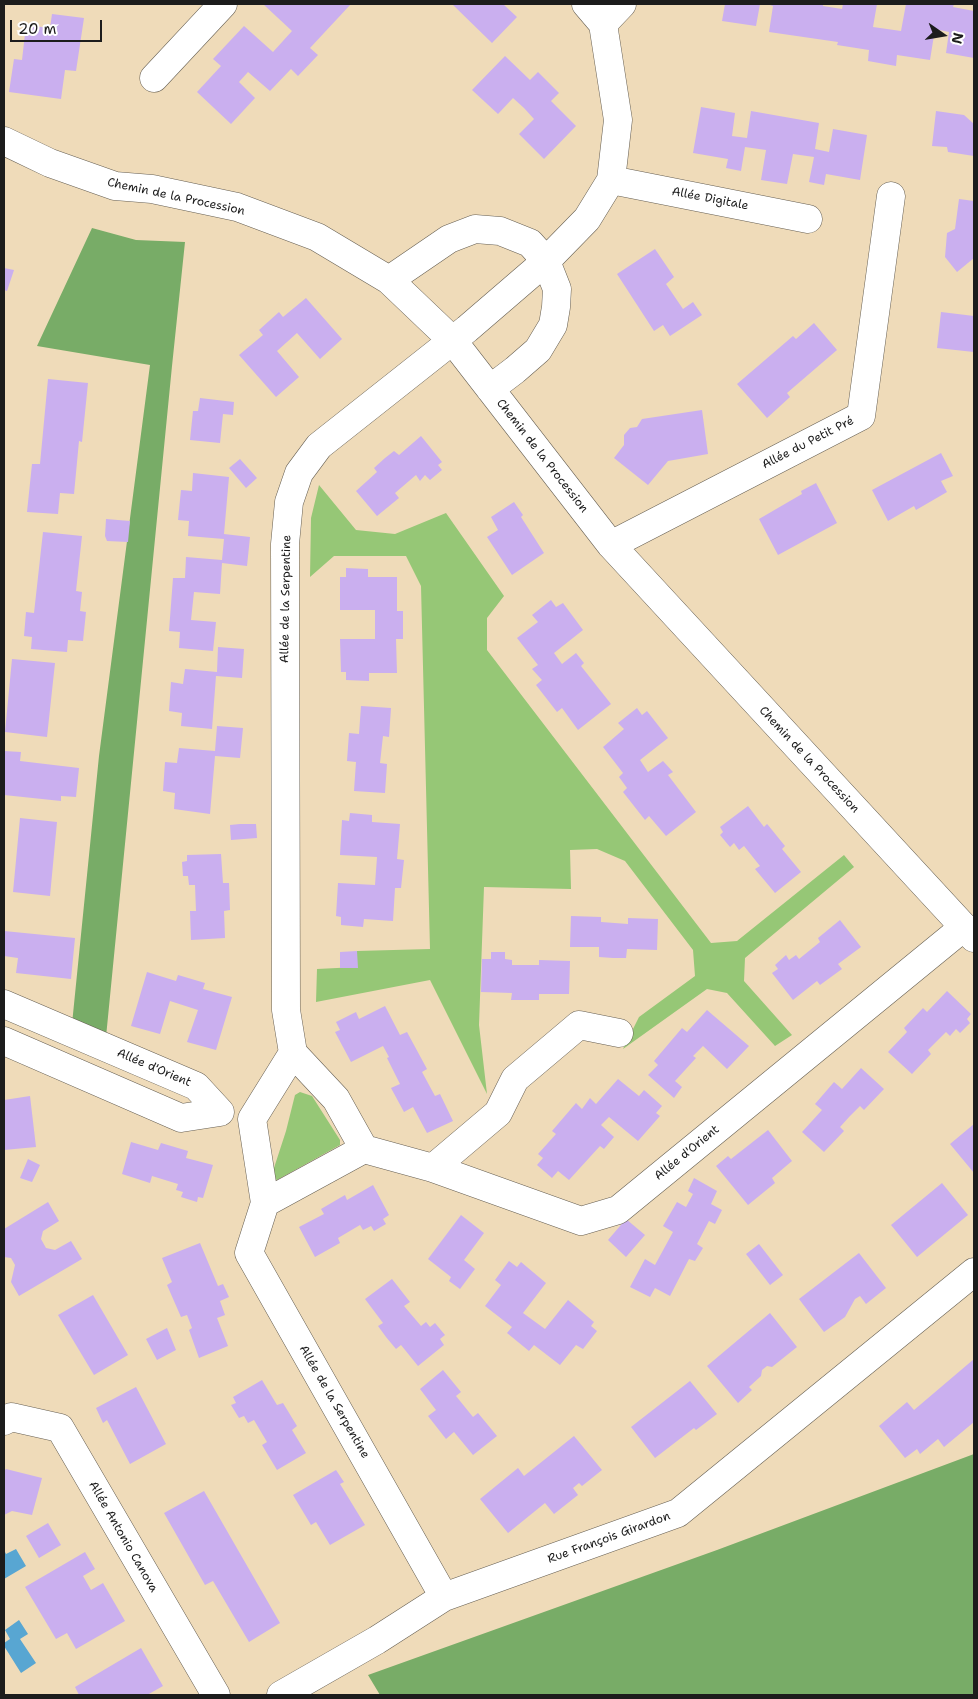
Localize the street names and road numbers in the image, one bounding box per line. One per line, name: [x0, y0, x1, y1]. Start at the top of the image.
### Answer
street label: Chemin de la Procession: [106, 175, 246, 219]
street label: Allée Digitale: [670, 185, 750, 213]
street label: Chemin de la Procession: [493, 396, 591, 516]
street label: Allée du Petit Pré: [760, 414, 856, 472]
street label: Allée de la Serpentine: [278, 535, 294, 663]
street label: Chemin de la Procession: [756, 704, 862, 816]
street label: Allée d'Orient: [115, 1046, 193, 1090]
street label: Allée d'Orient: [652, 1122, 722, 1184]
street label: Allée de la Serpentine: [296, 1343, 372, 1461]
street label: Allée Antonio Canova: [85, 1479, 161, 1595]
street label: Rue François Girardon: [546, 1509, 672, 1567]

